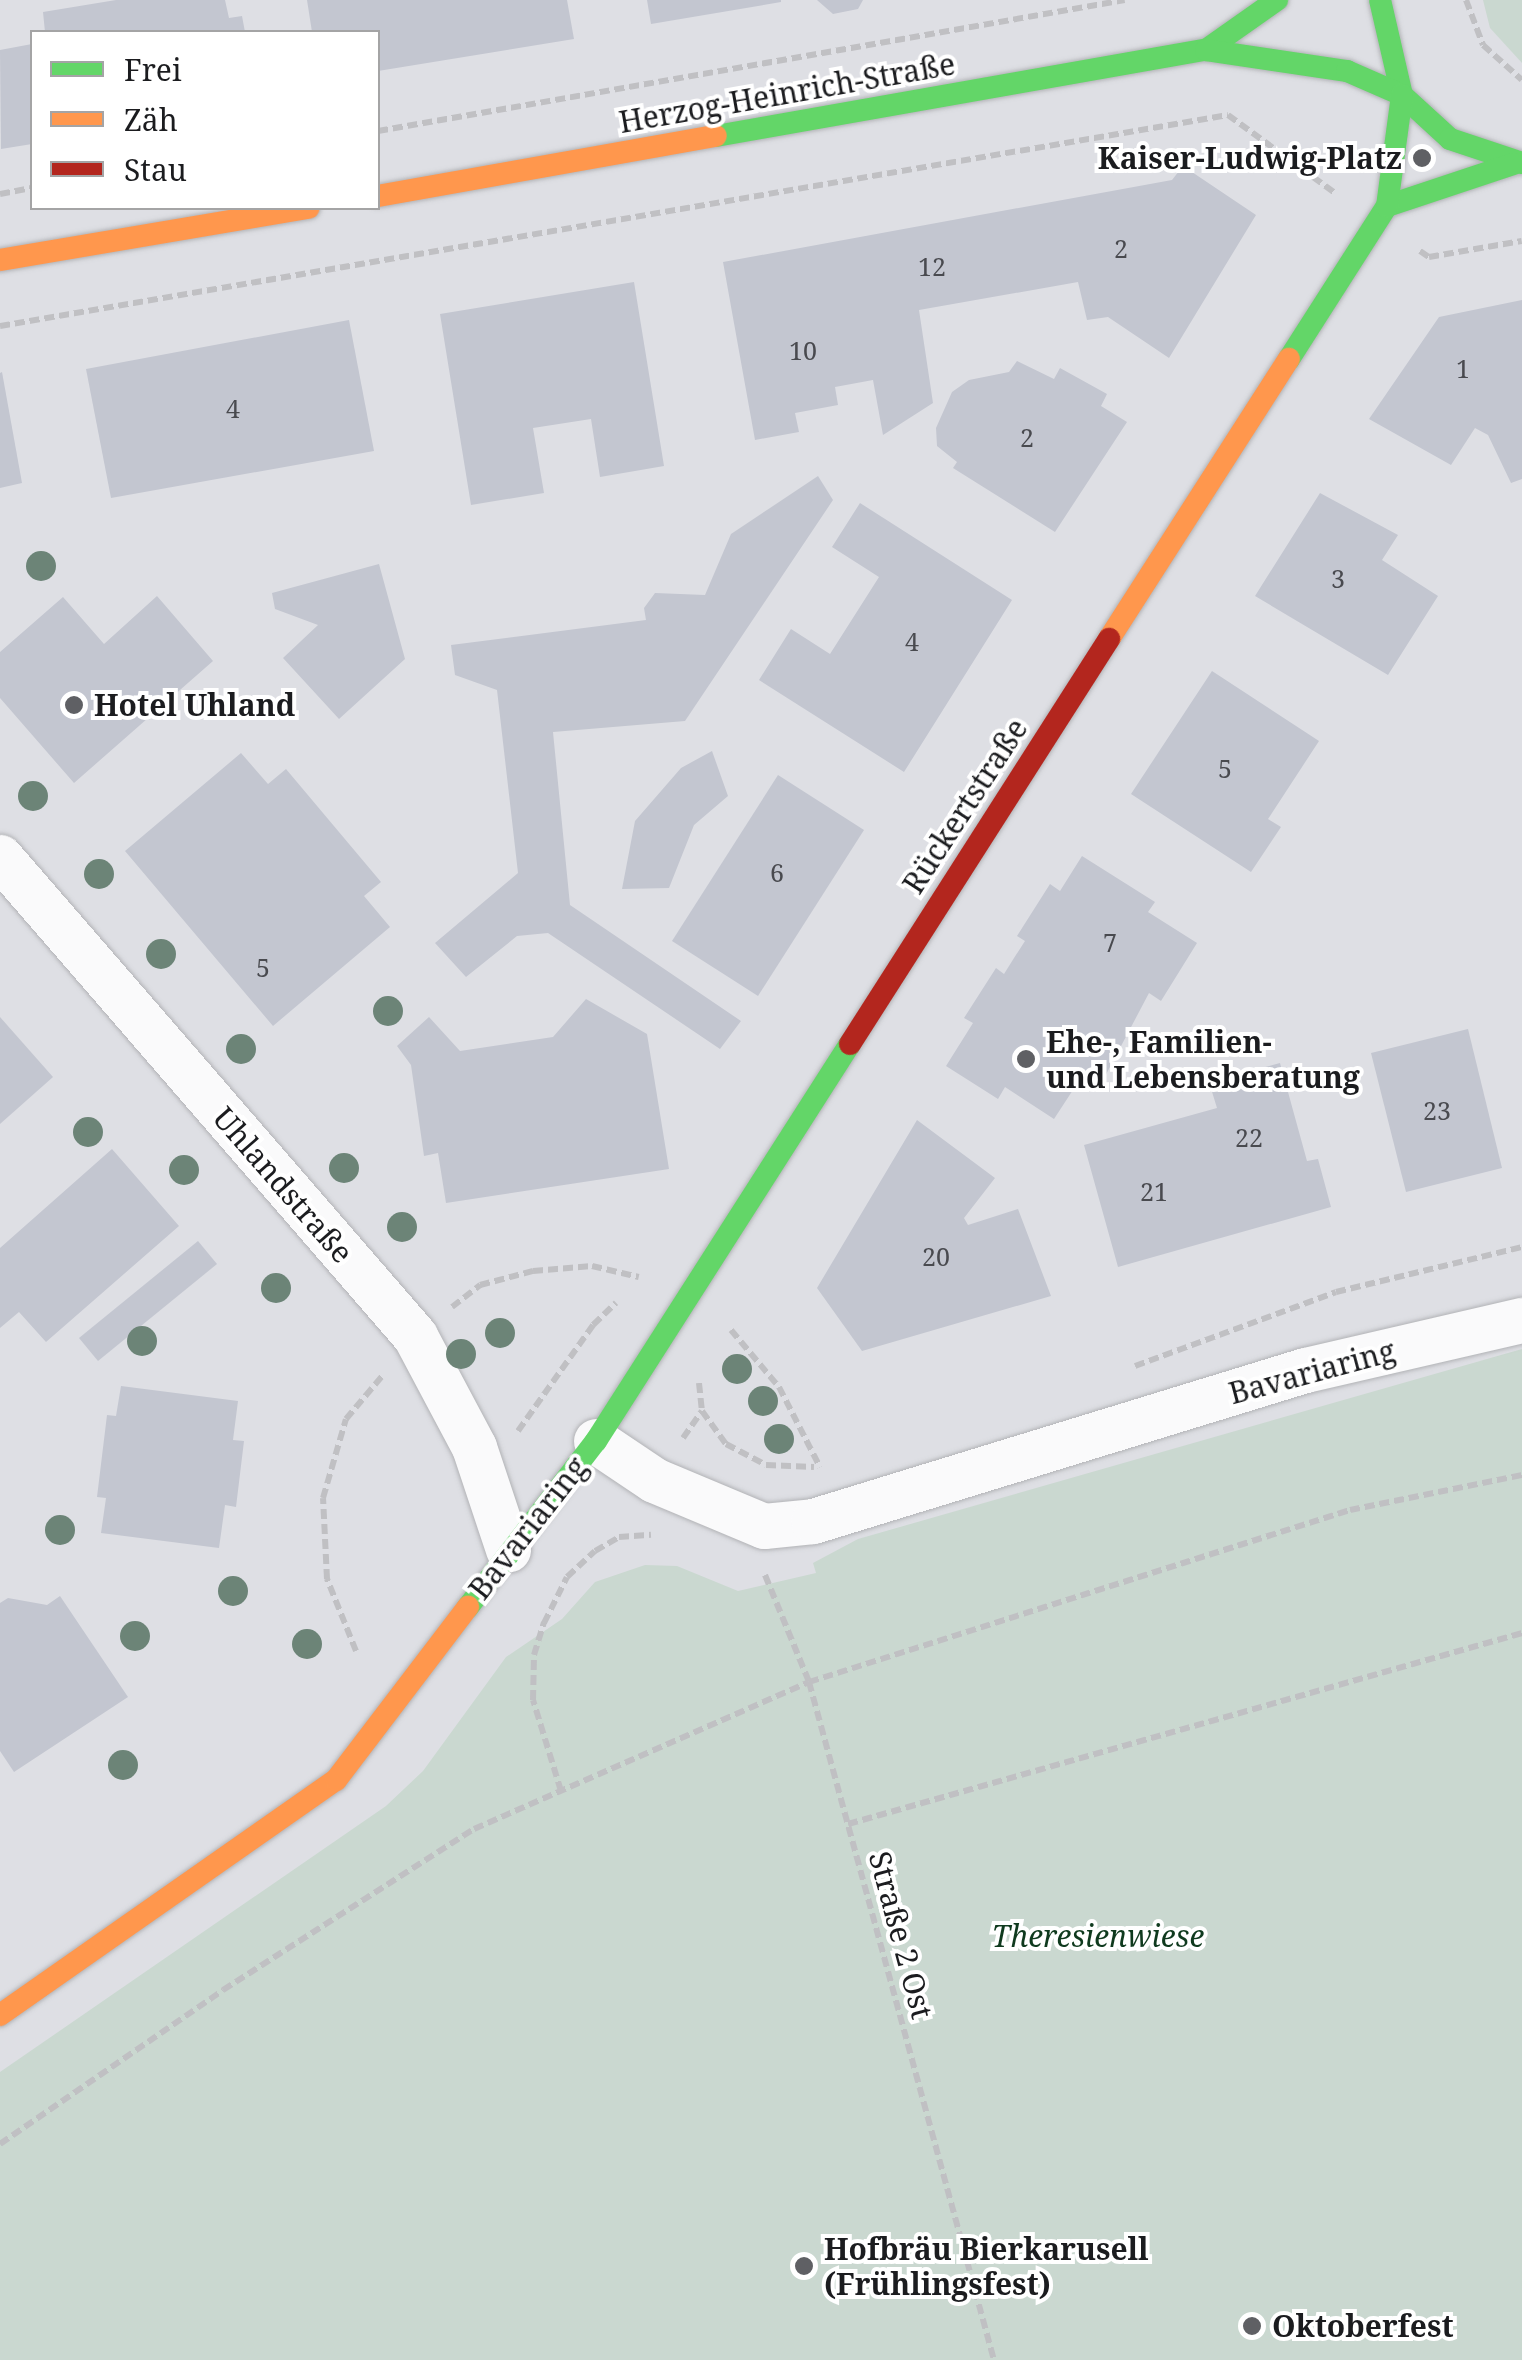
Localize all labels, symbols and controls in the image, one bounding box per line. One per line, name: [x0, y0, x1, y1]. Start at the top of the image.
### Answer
legend: [30, 30, 380, 210]
street label: Herzog-Heinrich-Straße: [616, 46, 958, 140]
text: Frei: [124, 49, 181, 90]
text: Zäh: [124, 99, 178, 140]
place label: Kaiser-Ludwig-Platz: [1098, 140, 1402, 176]
marker: Kaiser-Ludwig-Platz: [1411, 147, 1433, 169]
text: Stau: [124, 149, 187, 190]
house number: 2: [1114, 233, 1128, 263]
house number: 12: [918, 251, 946, 281]
house number: 10: [789, 335, 817, 365]
house number: 1: [1456, 353, 1470, 383]
house number: 4: [226, 393, 240, 423]
house number: 2: [1020, 422, 1034, 452]
house number: 3: [1331, 563, 1345, 593]
house number: 4: [905, 626, 919, 656]
place label: Hotel Uhland: [94, 687, 295, 723]
marker: Hotel Uhland: [63, 694, 85, 716]
street label: Rückertstraße: [895, 712, 1035, 900]
house number: 5: [1218, 753, 1232, 783]
house number: 6: [770, 857, 784, 887]
house number: 7: [1103, 927, 1117, 957]
house number: 5: [256, 952, 270, 982]
place label: Ehe-, Familien- und Lebensberatung: [1046, 1024, 1360, 1094]
marker: Ehe-, Familien- und Lebensberatung: [1015, 1048, 1037, 1070]
house number: 23: [1423, 1095, 1451, 1125]
street label: Uhlandstraße: [206, 1100, 360, 1270]
house number: 22: [1235, 1122, 1263, 1152]
house number: 21: [1140, 1176, 1168, 1206]
house number: 20: [922, 1241, 950, 1271]
street label: Bavariaring: [1225, 1333, 1399, 1411]
street label: Bavariaring: [461, 1450, 595, 1606]
street label: Straße 2 Ost: [861, 1848, 941, 2022]
park label: Theresienwiese: [992, 1918, 1204, 1954]
place label: Hofbräu Bierkarusell (Frühlingsfest): [824, 2231, 1149, 2302]
marker: Hofbräu Bierkarusell (Frühlingsfest): [793, 2255, 815, 2277]
place label: Oktoberfest: [1272, 2308, 1454, 2344]
marker: Oktoberfest: [1241, 2315, 1263, 2337]

